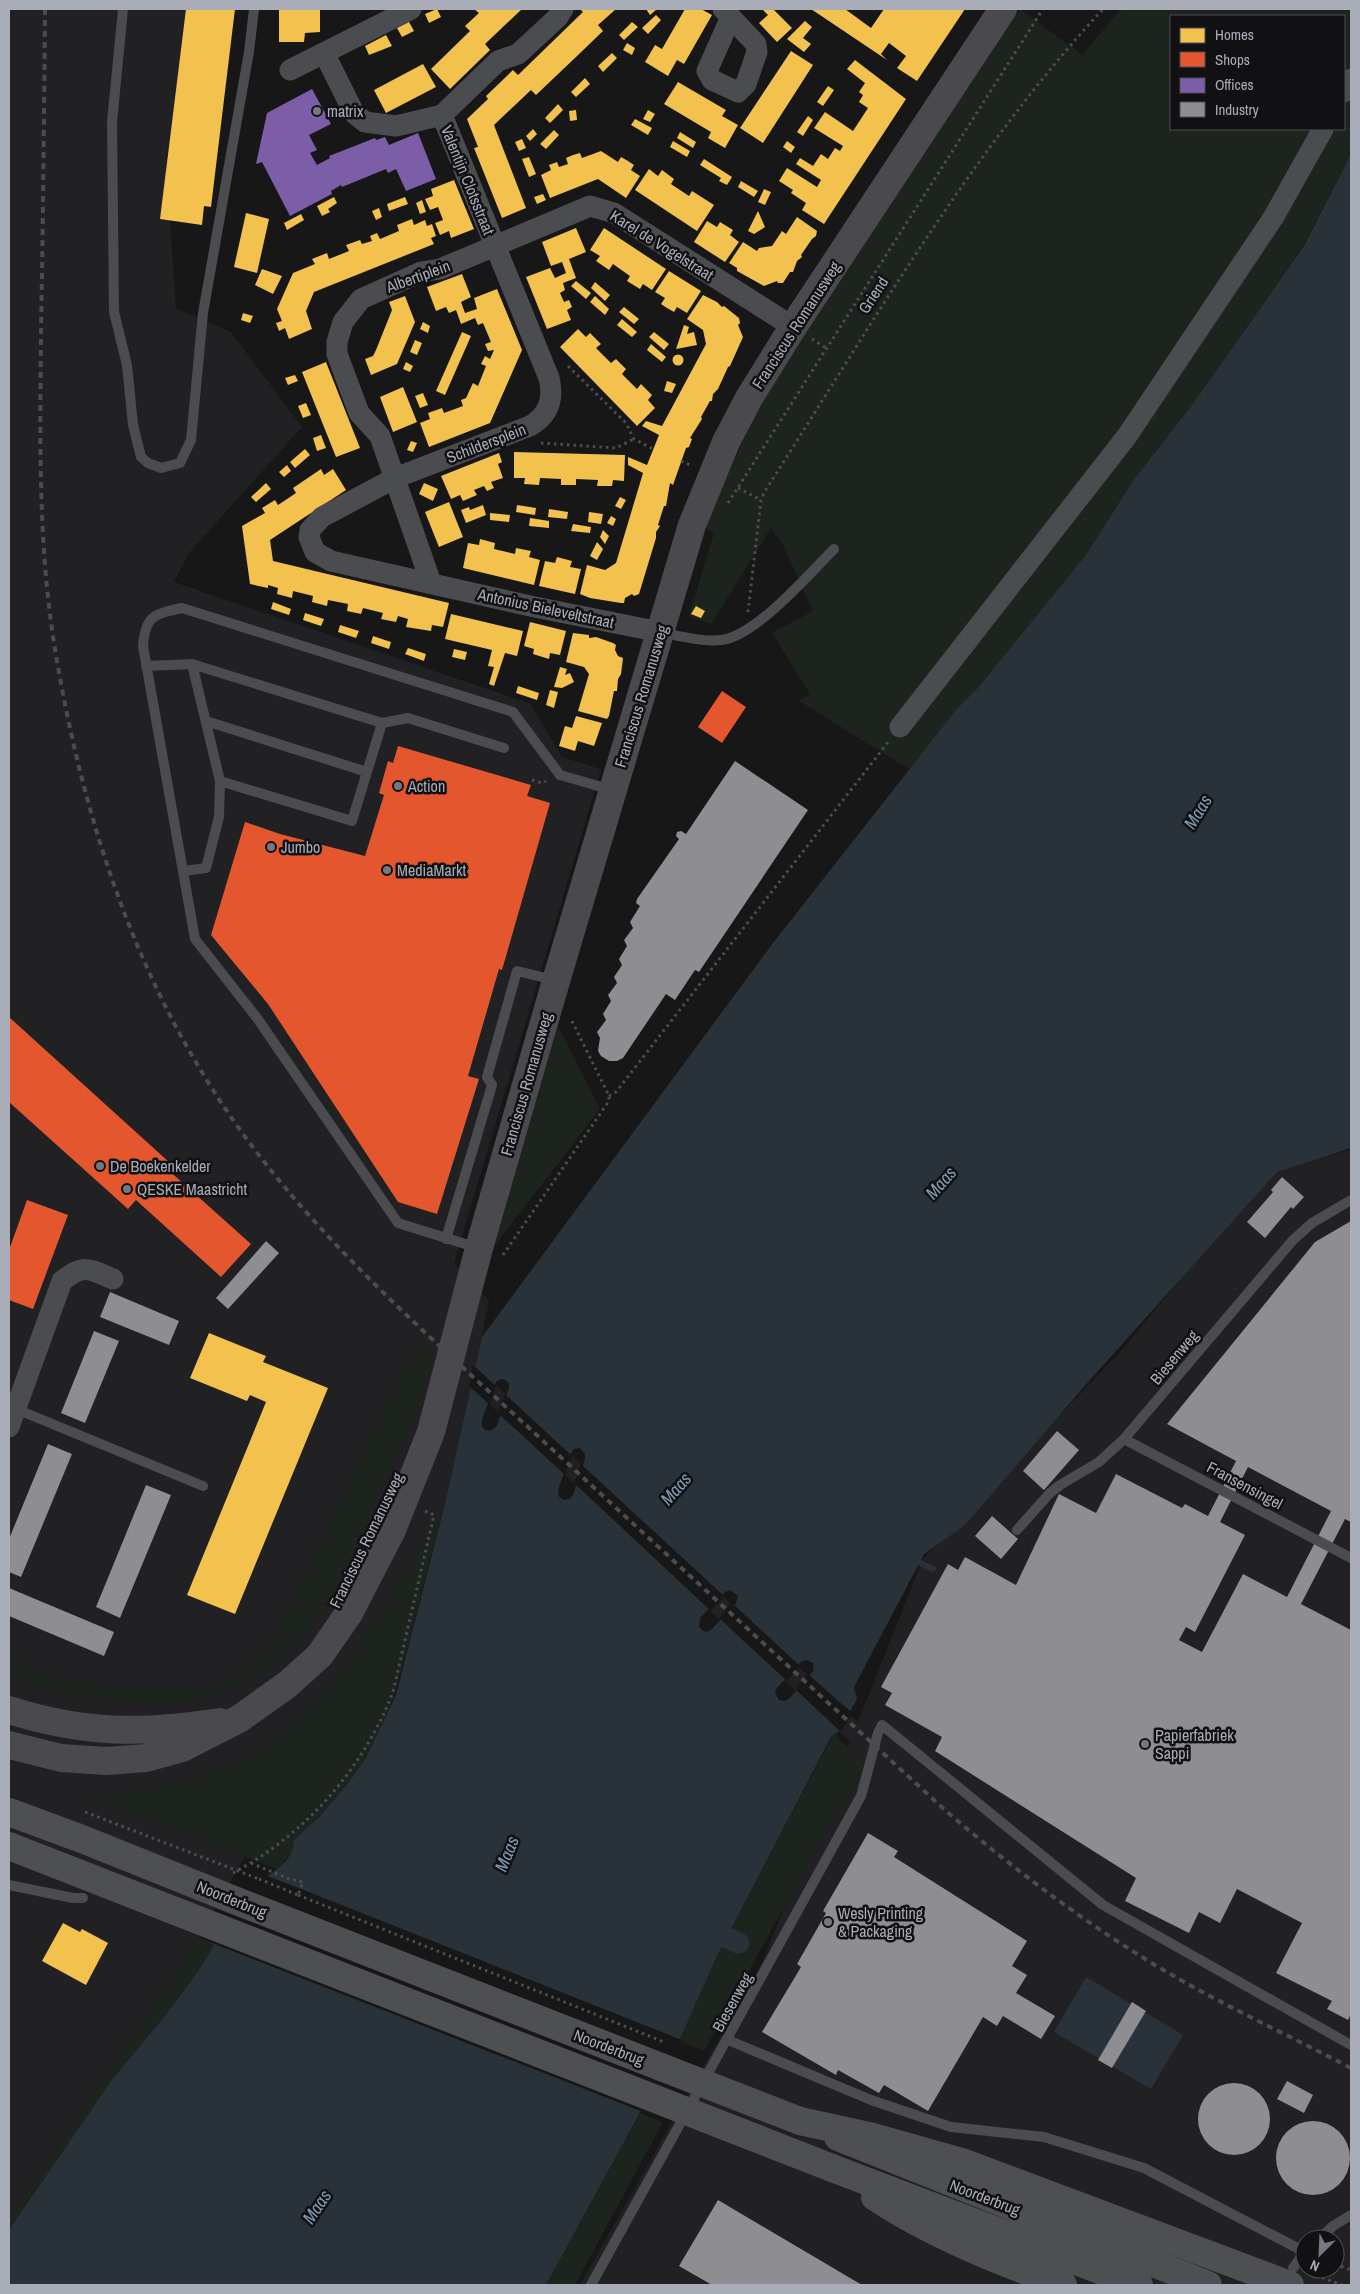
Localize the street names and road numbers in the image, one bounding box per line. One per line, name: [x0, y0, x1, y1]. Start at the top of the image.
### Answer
street label: Valentijn Clotsstraat: [436, 122, 500, 238]
street label: Karel de Vogelstraat: [606, 204, 718, 286]
street label: Albertiplein: [382, 254, 453, 298]
street label: Franciscus Romanusweg: [746, 256, 846, 393]
street label: Griend: [853, 272, 893, 318]
street label: Schildersplein: [443, 418, 529, 468]
street label: Antonius Bieleveltstraat: [475, 583, 616, 633]
street label: Franciscus Romanusweg: [609, 621, 673, 770]
street label: Franciscus Romanusweg: [495, 1009, 557, 1158]
street label: Biesenweg: [1145, 1325, 1204, 1389]
street label: Fransensingel: [1203, 1456, 1287, 1514]
street label: Franciscus Romanusweg: [324, 1468, 409, 1611]
street label: Noorderbrug: [194, 1875, 271, 1923]
street label: Biesenweg: [707, 1968, 758, 2036]
street label: Noorderbrug: [571, 2024, 648, 2071]
street label: Noorderbrug: [947, 2174, 1024, 2221]

